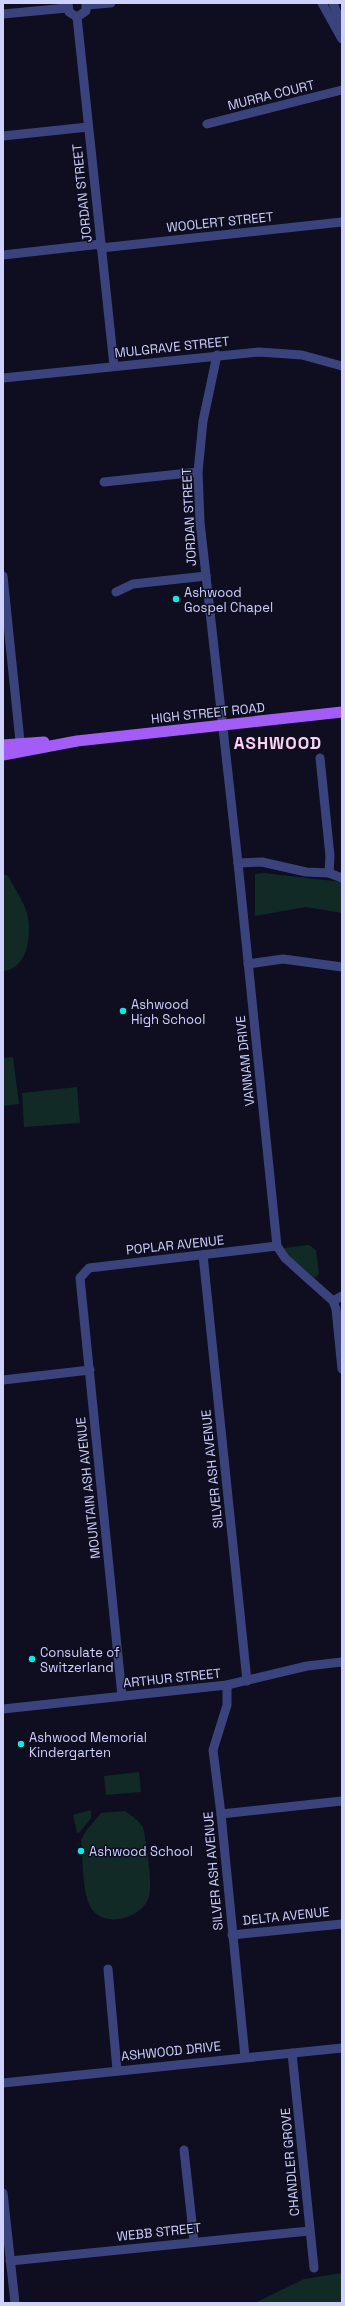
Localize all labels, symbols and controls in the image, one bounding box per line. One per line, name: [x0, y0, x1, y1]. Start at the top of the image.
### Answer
street label: MURRA COURT: [226, 76, 317, 114]
street label: JORDAN STREET: [68, 143, 96, 243]
street label: WOOLERT STREET: [166, 208, 275, 236]
street label: MULGRAVE STREET: [114, 332, 231, 361]
street label: JORDAN STREET: [178, 467, 200, 567]
place label: Ashwood Gospel Chapel: [184, 584, 273, 616]
marker: Ashwood Gospel Chapel: [171, 594, 181, 604]
street label: HIGH STREET ROAD: [150, 699, 266, 727]
district label: ASHWOOD: [234, 732, 322, 754]
place label: Ashwood High School: [131, 996, 205, 1028]
marker: Ashwood High School: [118, 1006, 128, 1016]
street label: VANNAM DRIVE: [232, 1015, 258, 1107]
street label: POPLAR AVENUE: [125, 1231, 225, 1259]
street label: SILVER ASH AVENUE: [197, 1409, 227, 1529]
street label: MOUNTAIN ASH AVENUE: [72, 1416, 104, 1560]
place label: Consulate of Switzerland: [40, 1644, 120, 1676]
marker: Consulate of Switzerland: [27, 1654, 37, 1664]
street label: ARTHUR STREET: [122, 1664, 222, 1692]
place label: Ashwood Memorial Kindergarten: [29, 1729, 147, 1761]
marker: Ashwood Memorial Kindergarten: [16, 1739, 26, 1749]
street label: SILVER ASH AVENUE: [199, 1811, 227, 1931]
place label: Ashwood School: [89, 1843, 193, 1860]
marker: Ashwood School: [76, 1846, 86, 1856]
street label: DELTA AVENUE: [242, 1903, 330, 1929]
street label: ASHWOOD DRIVE: [120, 2037, 222, 2065]
street label: CHANDLER GROVE: [277, 2107, 303, 2217]
street label: WEBB STREET: [116, 2219, 202, 2245]

